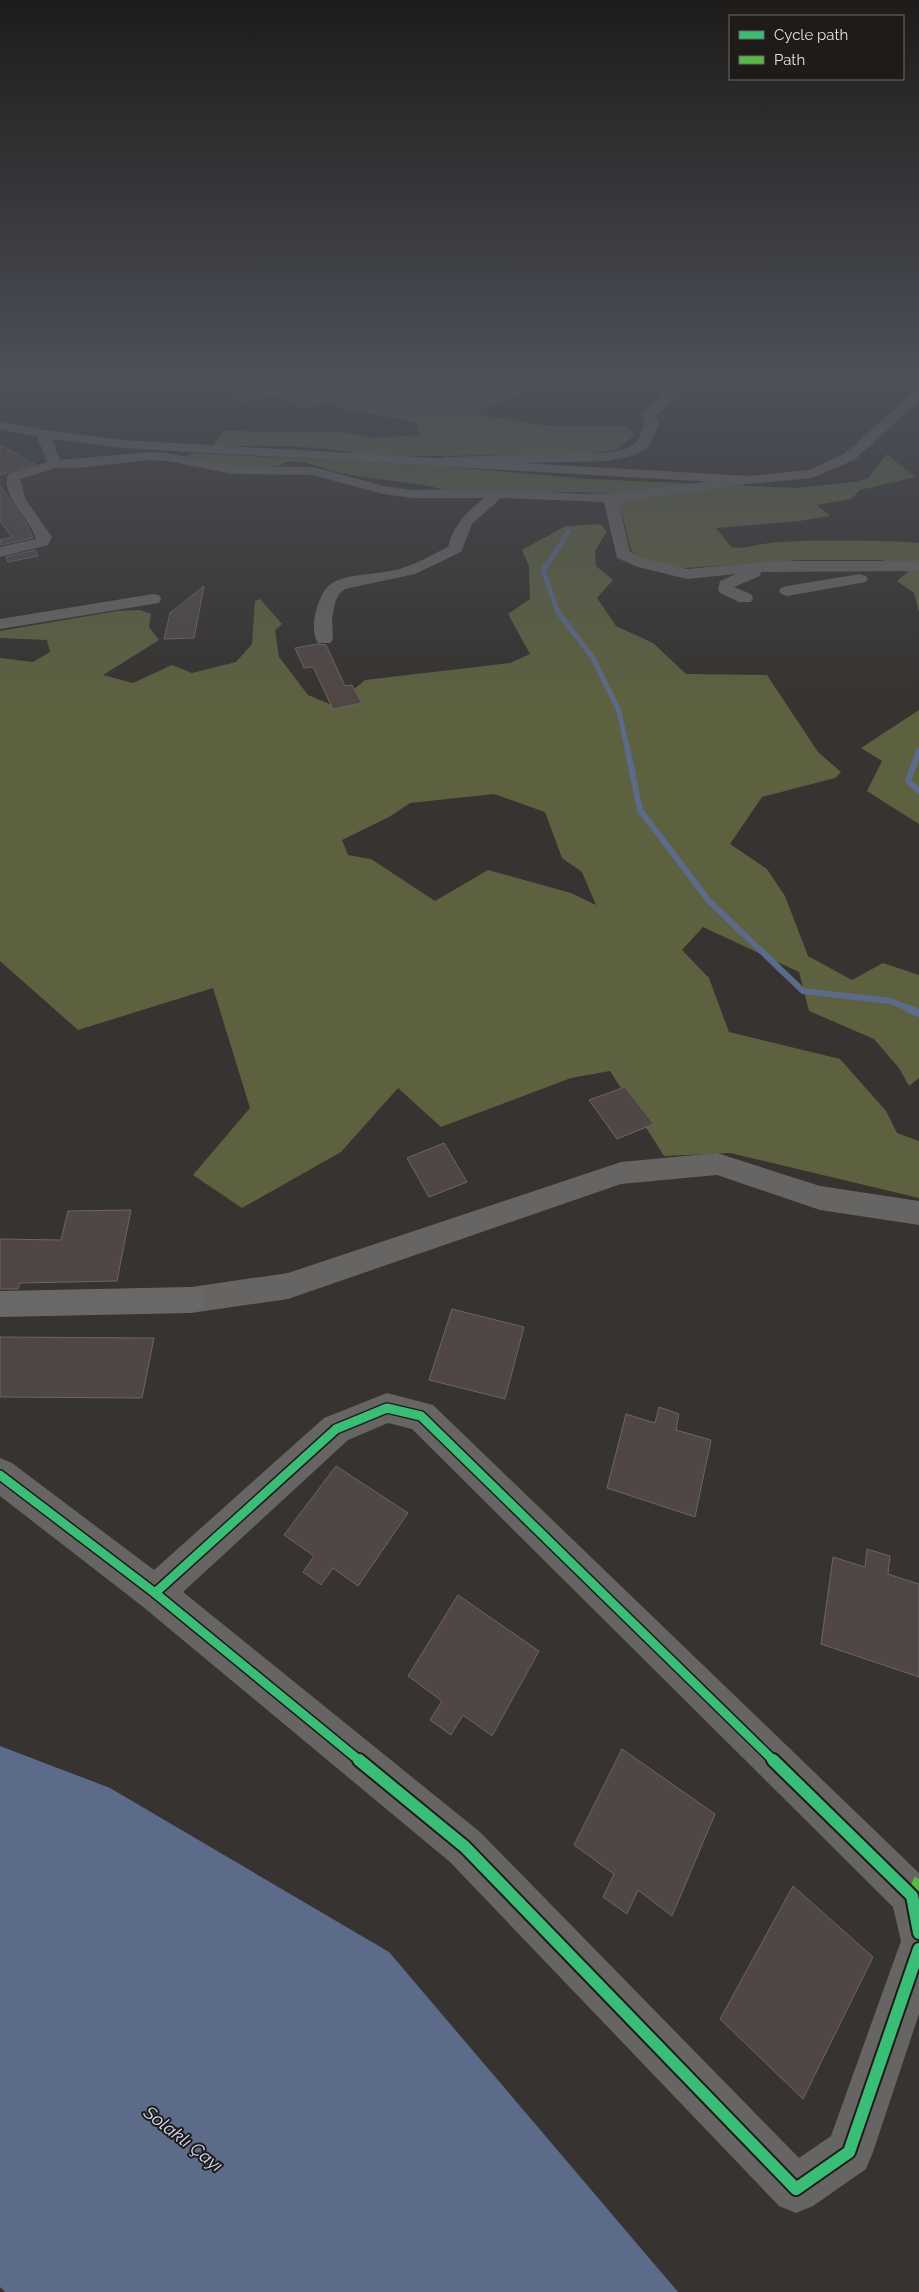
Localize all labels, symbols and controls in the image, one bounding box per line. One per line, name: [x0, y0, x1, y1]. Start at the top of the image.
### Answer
legend: [729, 15, 904, 80]
text: Cycle path: [774, 26, 848, 44]
text: Path: [774, 51, 805, 69]
water label: Solaklı Çayı: [139, 2101, 227, 2176]

